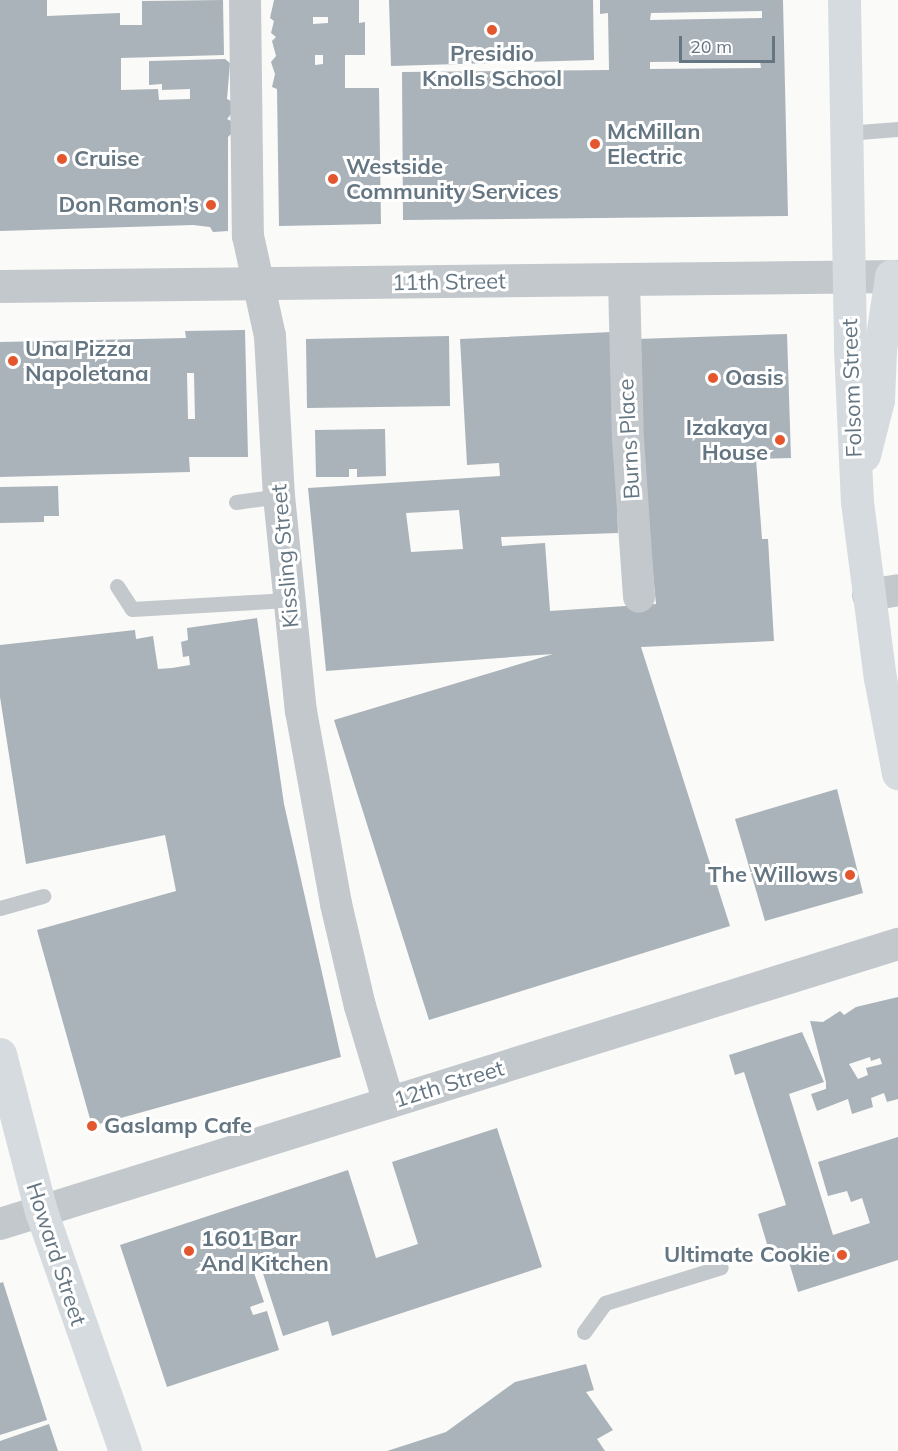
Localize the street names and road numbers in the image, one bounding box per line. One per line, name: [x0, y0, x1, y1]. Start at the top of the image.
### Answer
street label: 11th Street: [392, 268, 506, 296]
street label: Folsom Street: [836, 318, 868, 458]
street label: Burns Place: [613, 378, 645, 500]
street label: Kissling Street: [266, 483, 304, 629]
street label: 12th Street: [391, 1055, 507, 1113]
street label: Howard Street: [20, 1179, 92, 1329]

